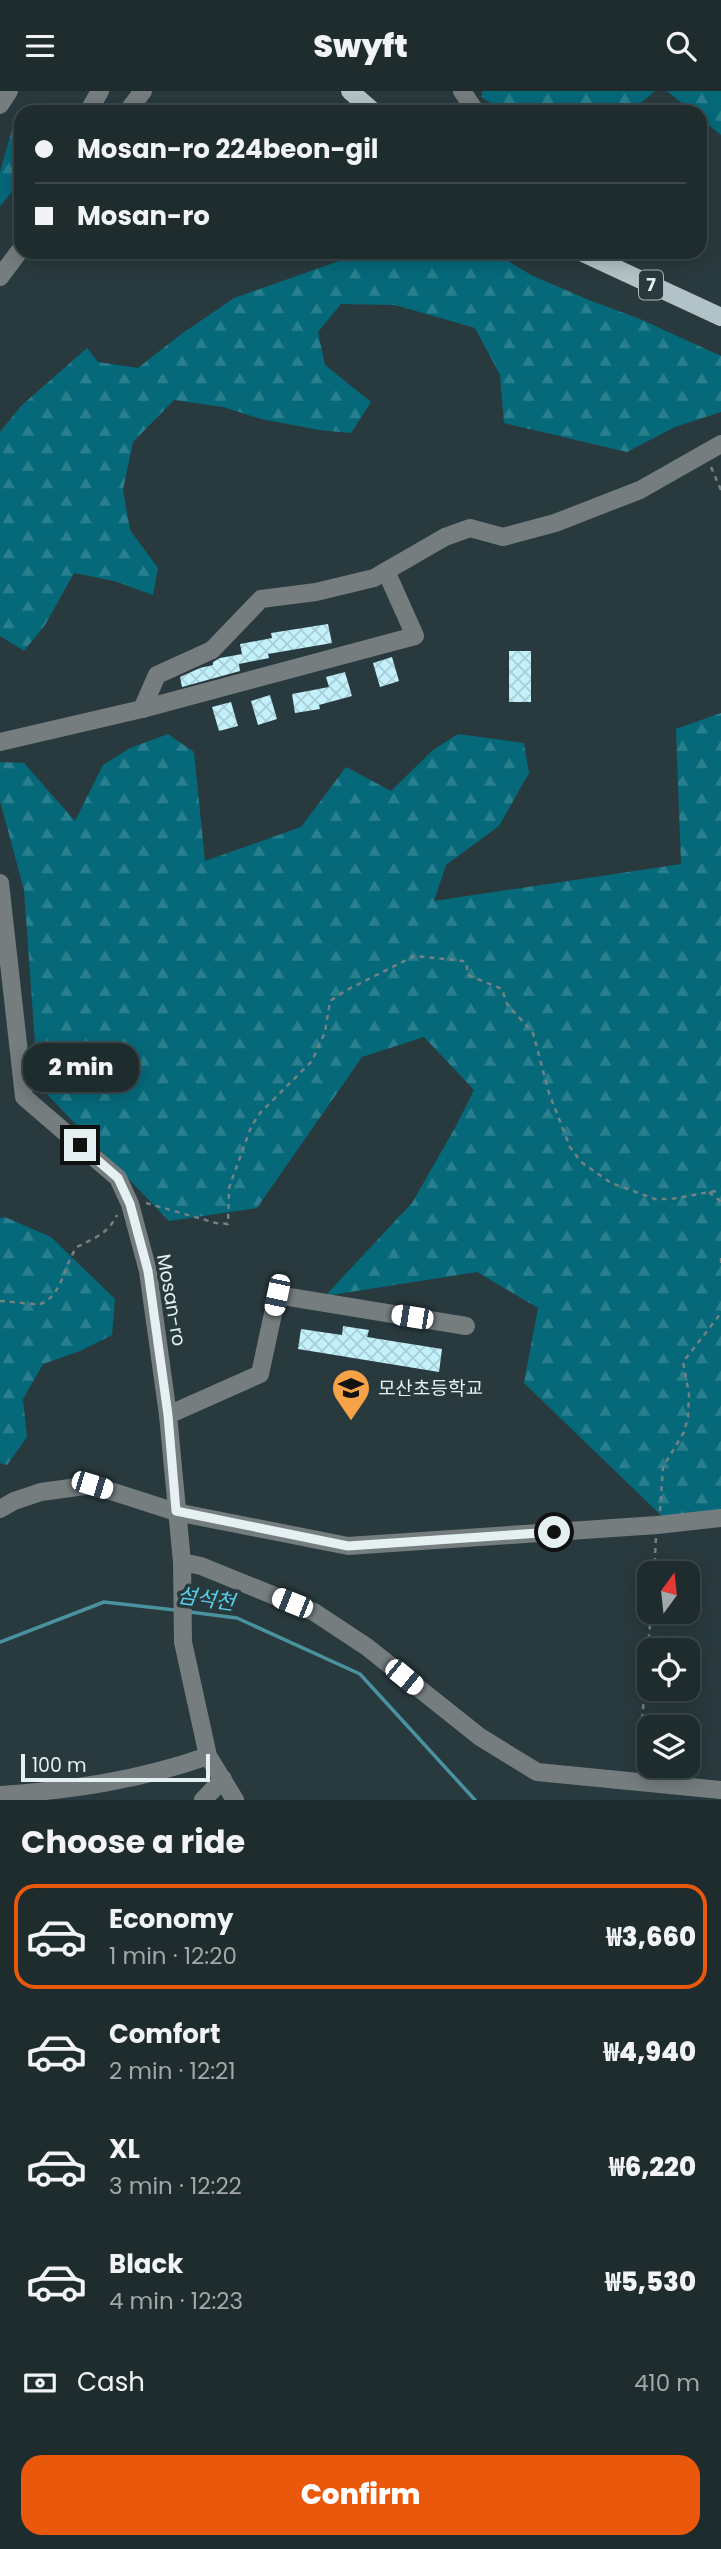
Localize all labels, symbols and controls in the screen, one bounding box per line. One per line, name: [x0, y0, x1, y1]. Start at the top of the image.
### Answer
text: Swyft: [313, 23, 408, 68]
icon: menu: [21, 27, 59, 65]
icon: search: [662, 27, 700, 65]
text: Mosan-ro 224beon-gil: [77, 131, 379, 167]
text: Mosan-ro: [77, 198, 210, 234]
road number: 7: [639, 271, 663, 300]
callout: 2 min: [22, 1044, 138, 1093]
text: 2 min: [49, 1051, 113, 1083]
route end: [64, 1129, 96, 1161]
street label: Mosan-ro: [150, 1252, 193, 1348]
car: [263, 1272, 292, 1318]
car: [390, 1303, 435, 1331]
school or university icon: 모산초등학교: [330, 1367, 372, 1422]
place label: 모산초등학교: [378, 1375, 483, 1402]
car: [69, 1469, 116, 1501]
route start: [538, 1516, 570, 1548]
north arrow: [637, 1561, 700, 1624]
map controls: [637, 1561, 700, 1778]
water label: 섬석천: [175, 1580, 239, 1617]
car: [269, 1585, 316, 1621]
button: locate: [637, 1638, 700, 1701]
car: [382, 1656, 427, 1698]
button: layers: [637, 1715, 700, 1778]
scale bar: [21, 1751, 210, 1783]
text: 100 m: [32, 1752, 87, 1779]
text: Choose a ride: [21, 1819, 245, 1864]
text: Economy: [109, 1901, 233, 1937]
icon: car: [25, 1905, 88, 1968]
text: ₩3,660: [606, 1919, 696, 1955]
text: 1 min · 12:20: [109, 1940, 237, 1972]
text: Comfort: [109, 2016, 221, 2052]
icon: car: [25, 2020, 88, 2083]
text: ₩4,940: [603, 2034, 696, 2070]
text: 2 min · 12:21: [109, 2055, 236, 2087]
text: XL: [109, 2131, 140, 2167]
icon: car: [25, 2135, 88, 2198]
text: ₩6,220: [609, 2149, 696, 2185]
text: 3 min · 12:22: [109, 2170, 242, 2202]
text: Black: [109, 2246, 183, 2282]
icon: car: [25, 2250, 88, 2313]
text: ₩5,530: [605, 2264, 696, 2300]
text: 4 min · 12:23: [109, 2285, 243, 2317]
icon: cash: [21, 2364, 59, 2402]
text: Cash: [77, 2364, 145, 2400]
text: 410 m: [634, 2367, 700, 2399]
button: Confirm: [21, 2455, 700, 2535]

